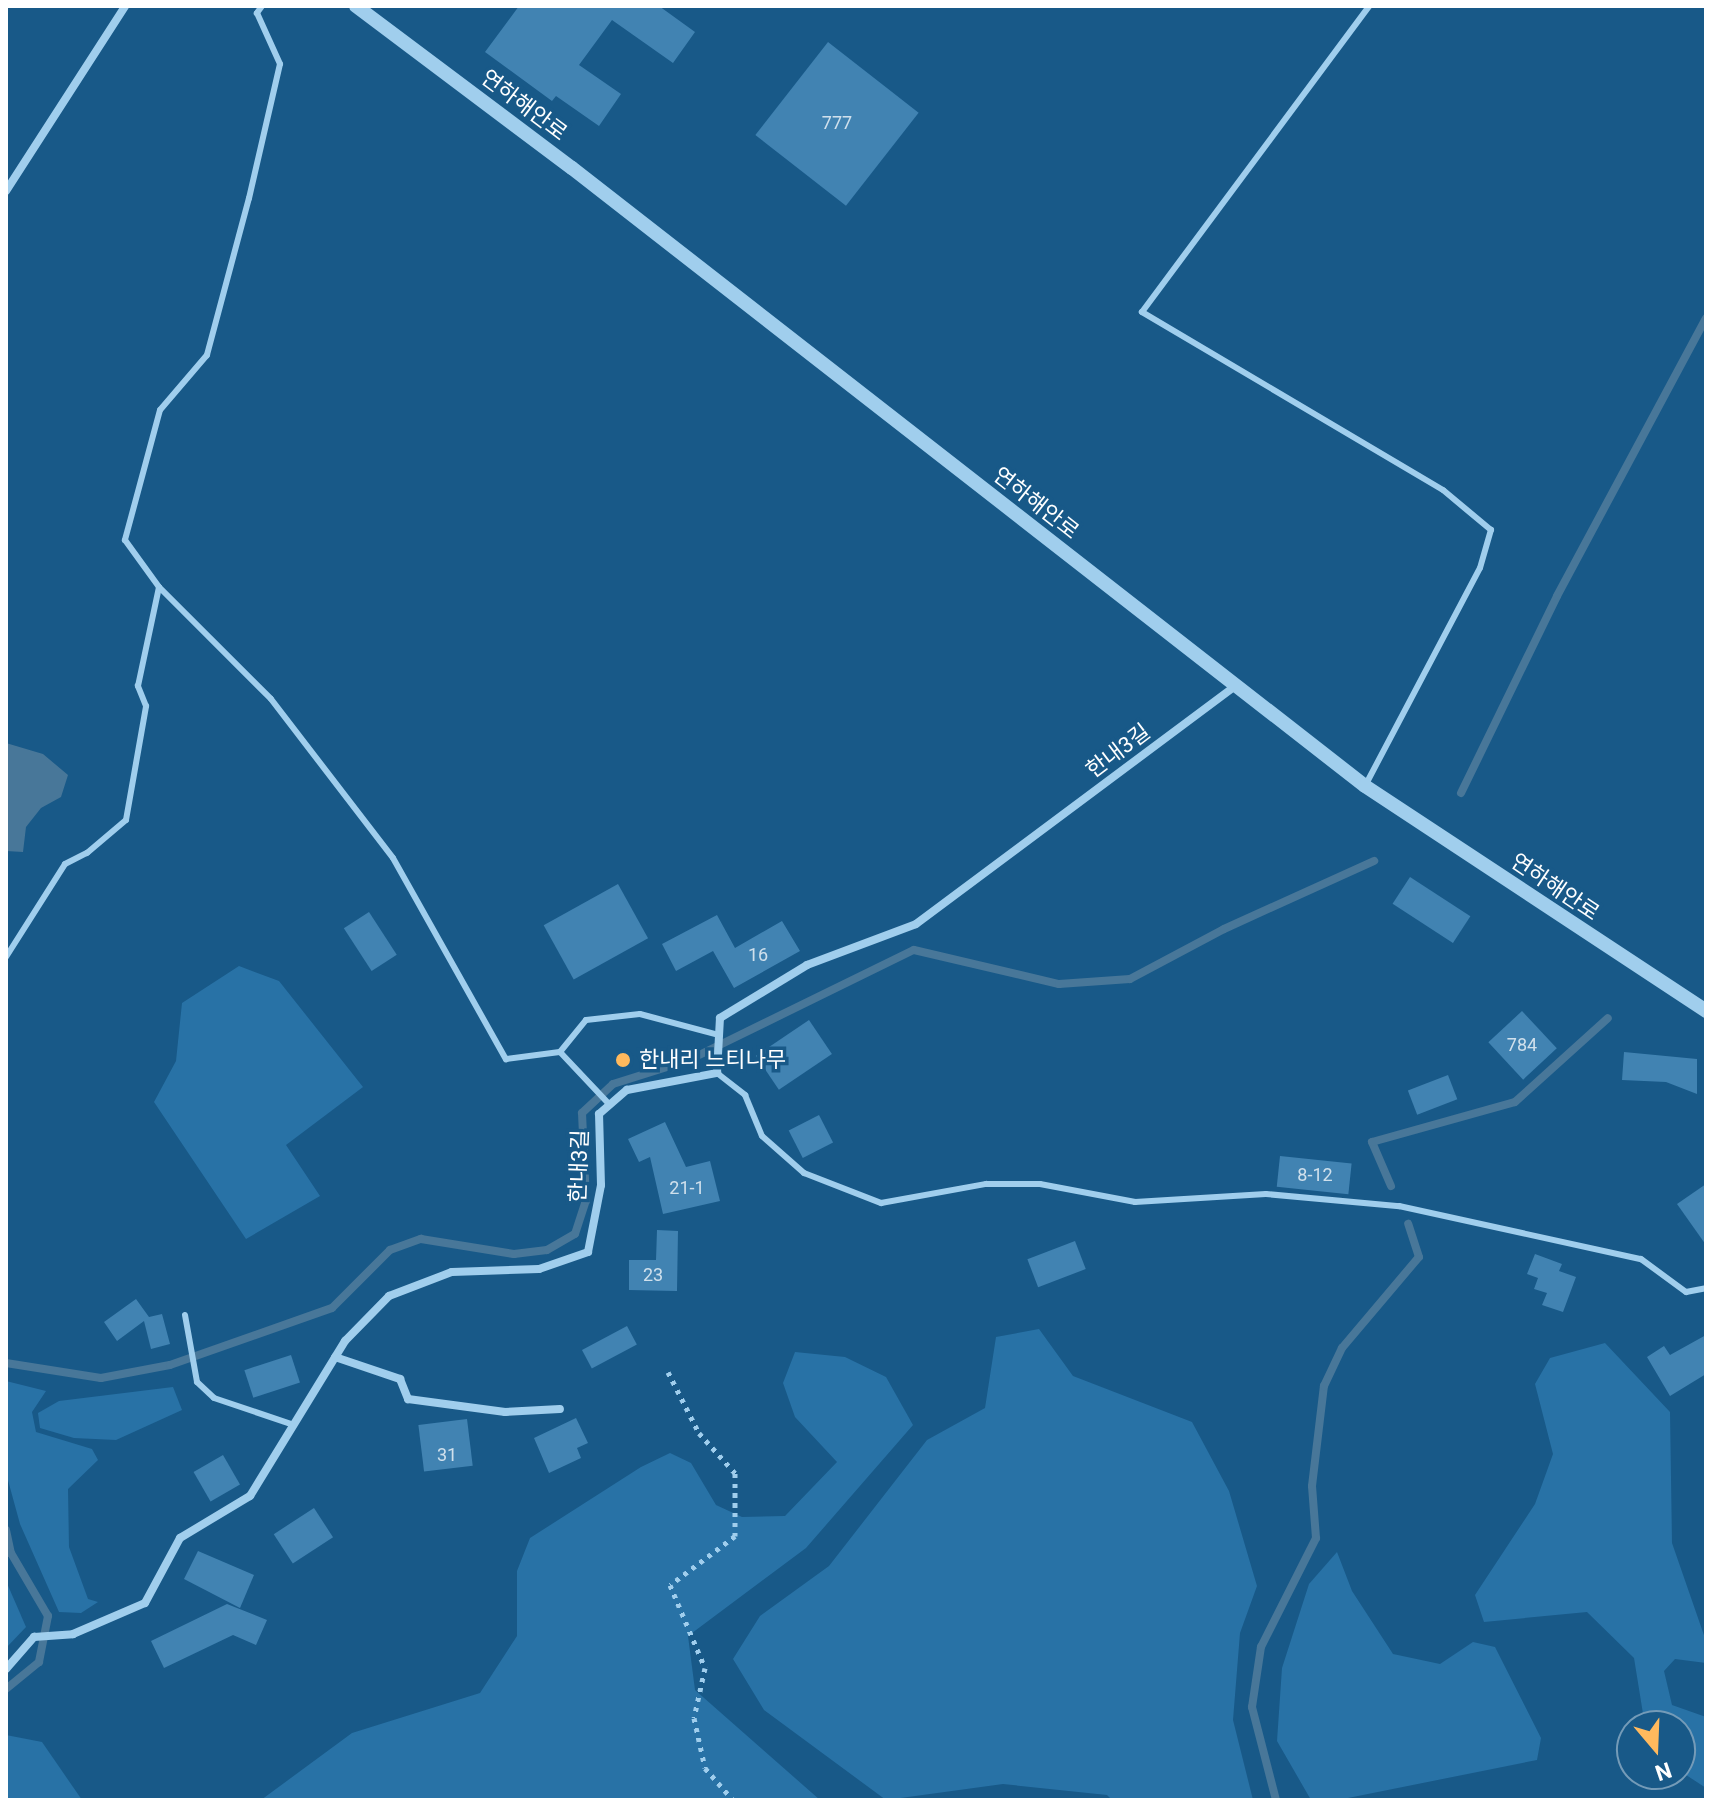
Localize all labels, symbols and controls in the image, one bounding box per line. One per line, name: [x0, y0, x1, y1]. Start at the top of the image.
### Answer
street label: 연하해안로: [476, 64, 572, 146]
house number: 777: [822, 112, 852, 134]
street label: 연하해안로: [988, 461, 1084, 545]
street label: 한내3길: [1081, 718, 1155, 784]
street label: 연하해안로: [1506, 848, 1604, 926]
house number: 16: [748, 944, 768, 966]
house number: 784: [1507, 1034, 1537, 1056]
place label: 한내리 느티나무: [639, 1047, 786, 1073]
marker: 한내리 느티나무: [614, 1051, 632, 1069]
street label: 한내3길: [565, 1129, 593, 1203]
house number: 8-12: [1297, 1164, 1333, 1186]
house number: 21-1: [669, 1177, 705, 1199]
house number: 23: [643, 1264, 663, 1286]
house number: 31: [437, 1444, 457, 1466]
north arrow: [1616, 1710, 1696, 1790]
text: N: [1652, 1757, 1675, 1786]

